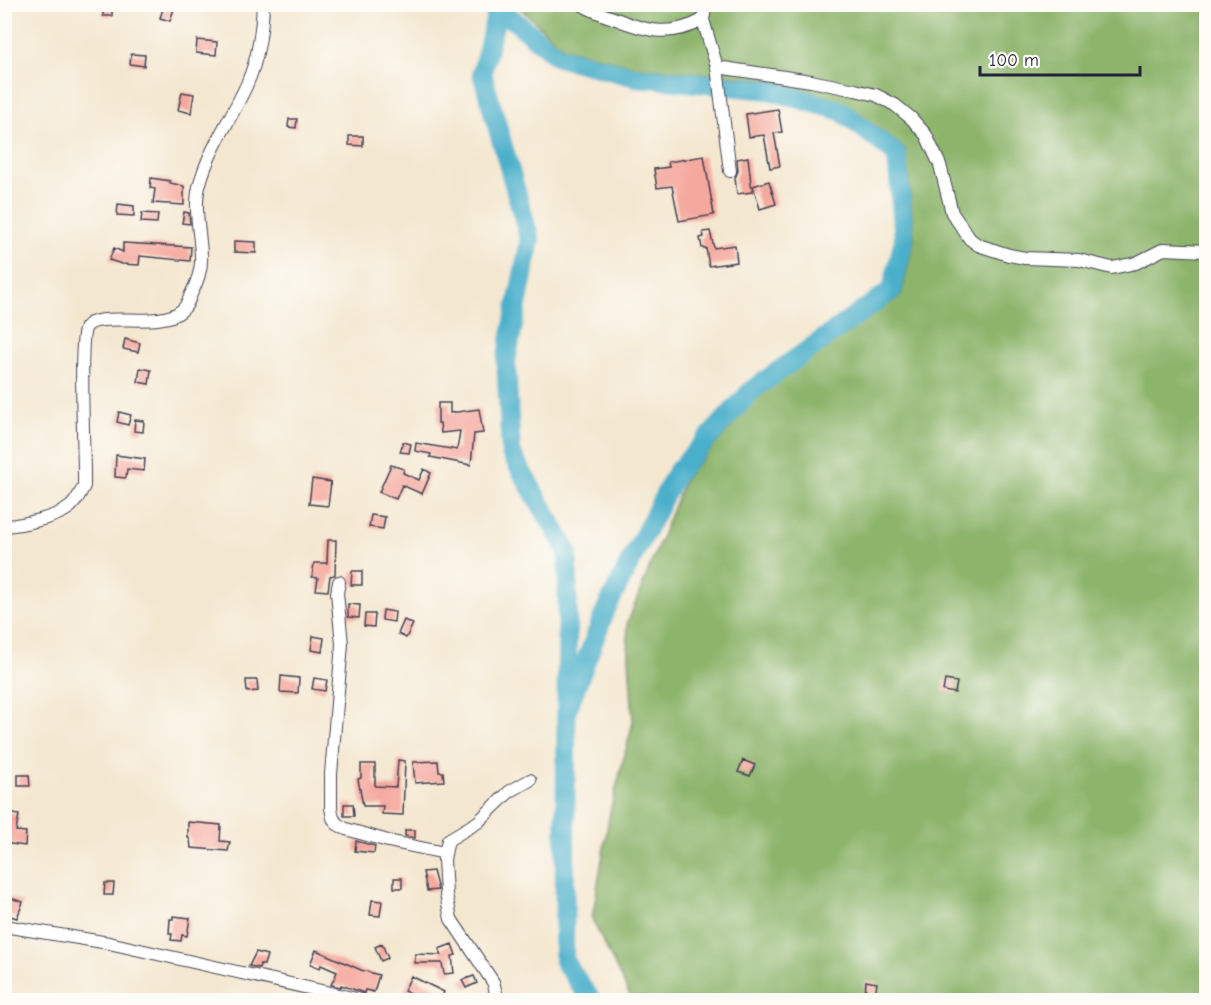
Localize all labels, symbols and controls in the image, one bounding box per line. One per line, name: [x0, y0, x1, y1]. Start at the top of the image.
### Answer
scale bar: [980, 39, 1140, 77]
text: 100 m: [989, 50, 1039, 71]

